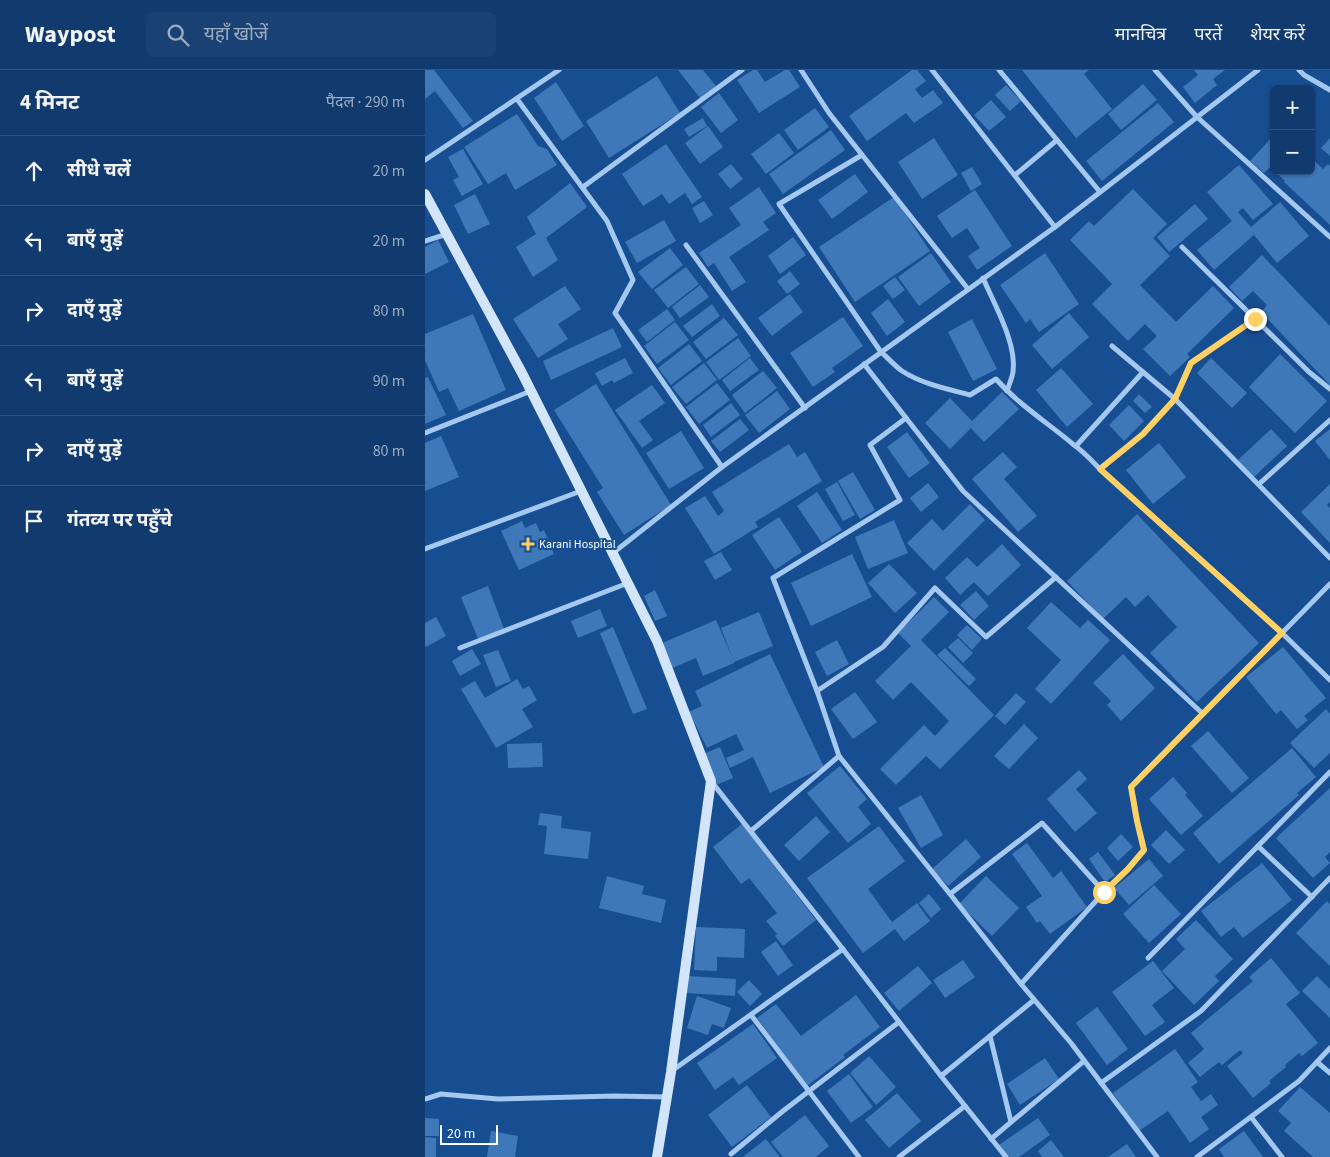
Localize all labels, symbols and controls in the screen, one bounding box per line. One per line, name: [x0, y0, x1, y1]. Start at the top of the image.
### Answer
search box: [146, 12, 496, 57]
text: Waypost: [25, 17, 116, 52]
icon: search: [164, 21, 192, 49]
text: यहाँ खोजें: [204, 21, 268, 48]
text: मानचित्र: [1115, 22, 1166, 47]
text: परतें: [1194, 22, 1222, 47]
text: शेयर करें: [1250, 22, 1305, 47]
map controls: [1270, 85, 1315, 175]
button: +: [1270, 85, 1315, 130]
text: 4 मिनट: [20, 87, 79, 117]
text: पैदल · 290 m: [326, 91, 405, 113]
button: −: [1270, 130, 1315, 175]
icon: ahead: [20, 157, 48, 185]
text: सीधे चलें: [67, 157, 131, 184]
text: 20 m: [373, 160, 405, 182]
icon: left: [20, 227, 48, 255]
text: बाएँ मुड़ें: [67, 227, 123, 254]
text: 20 m: [373, 230, 405, 252]
icon: right: [20, 297, 48, 325]
text: दाएँ मुड़ें: [67, 297, 122, 324]
text: 80 m: [373, 300, 405, 322]
route end: [1244, 308, 1267, 331]
icon: left: [20, 367, 48, 395]
text: बाएँ मुड़ें: [67, 367, 123, 394]
text: 90 m: [373, 370, 405, 392]
icon: right: [20, 437, 48, 465]
text: दाएँ मुड़ें: [67, 437, 122, 464]
text: 80 m: [373, 440, 405, 462]
icon: arrive: [20, 507, 48, 535]
text: गंतव्य पर पहुँचे: [67, 507, 172, 534]
place label: Karani Hospital: [539, 536, 616, 553]
marker: Karani Hospital: [521, 537, 535, 551]
route start: [1093, 881, 1116, 904]
scale bar: [440, 1122, 497, 1145]
text: 20 m: [447, 1124, 475, 1144]

